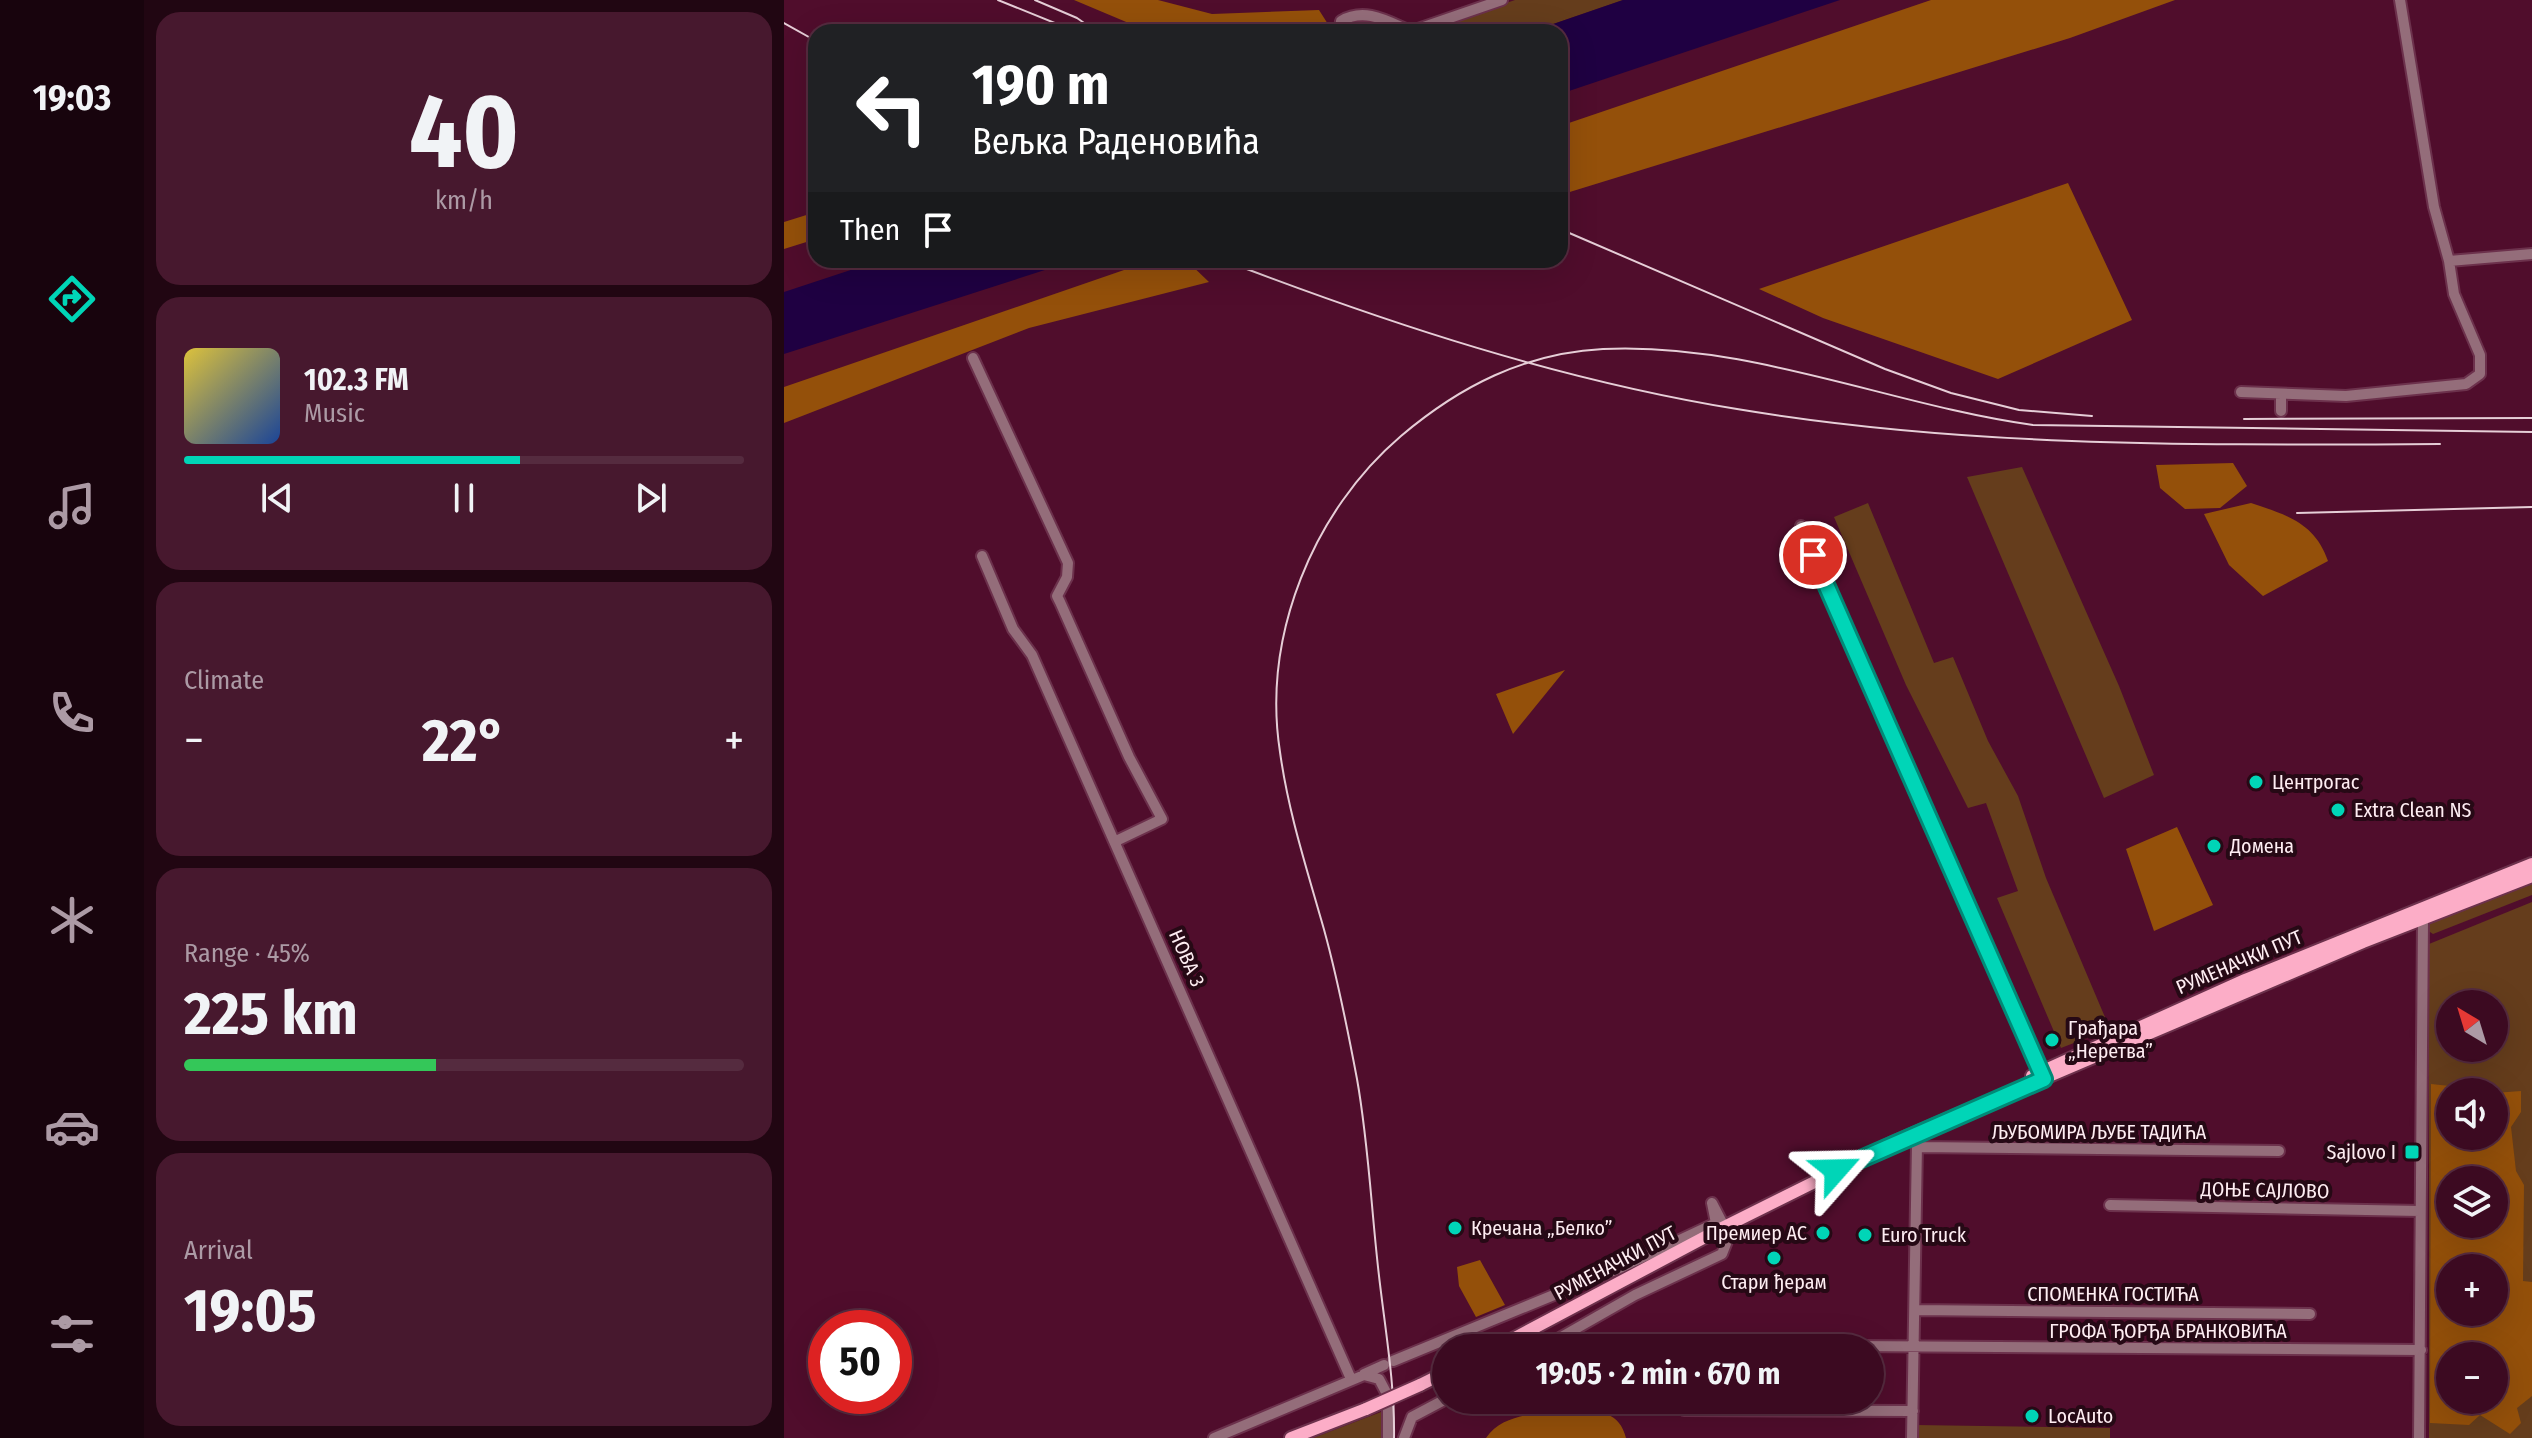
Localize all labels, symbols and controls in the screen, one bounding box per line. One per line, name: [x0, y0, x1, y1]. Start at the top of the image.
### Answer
text: 190 m: [972, 52, 1110, 119]
icon: left: [840, 56, 944, 160]
text: 40: [409, 70, 519, 195]
text: 19:03: [33, 76, 111, 120]
text: Вељка Раденовића: [972, 120, 1260, 164]
text: km/h: [435, 185, 493, 216]
icon: arrive: [916, 208, 960, 252]
text: Then: [840, 212, 900, 248]
icon: directions: [44, 271, 100, 327]
text: 102.3 FM: [304, 362, 409, 398]
text: Music: [304, 398, 365, 429]
icon: previous: [255, 476, 299, 520]
icon: pause: [442, 476, 486, 520]
icon: next: [629, 476, 673, 520]
icon: music: [44, 478, 100, 534]
pin: [1779, 521, 1847, 589]
icon: arrive: [1791, 533, 1835, 577]
text: Climate: [184, 665, 264, 696]
icon: phone: [44, 685, 100, 741]
text: 22°: [422, 705, 506, 777]
text: −: [184, 714, 204, 767]
text: +: [724, 714, 744, 767]
place label: Центрогас: [2272, 770, 2360, 794]
marker: Центрогас: [2247, 773, 2265, 791]
place label: Extra Clean NS: [2354, 798, 2472, 822]
marker: Extra Clean NS: [2329, 801, 2347, 819]
place label: Домена: [2229, 834, 2294, 858]
marker: Домена: [2205, 837, 2223, 855]
icon: climate: [44, 892, 100, 948]
street label: РУМЕНАЧКИ ПУТ: [2172, 924, 2306, 999]
street label: НОВА 3: [1164, 926, 1210, 990]
text: Range · 45%: [184, 938, 310, 969]
text: 225 km: [184, 978, 358, 1050]
north arrow: [2436, 990, 2508, 1062]
map controls: [2436, 990, 2508, 1414]
place label: Грађара „Неретва”: [2068, 1016, 2153, 1063]
marker: Грађара „Неретва”: [2043, 1031, 2061, 1049]
button: sound: [2436, 1078, 2508, 1150]
icon: car: [44, 1099, 100, 1155]
street label: ЉУБОМИРА ЉУБЕ ТАДИЋА: [1992, 1120, 2207, 1144]
position arrow: [1794, 1128, 1878, 1212]
place label: Sajlovo I: [2327, 1140, 2396, 1164]
marker: Sajlovo I: [2403, 1143, 2421, 1161]
button: layers: [2436, 1166, 2508, 1238]
street label: ДОЊЕ САЈЛОВО: [2199, 1177, 2330, 1203]
place label: Кречана „Белко”: [1471, 1216, 1612, 1240]
marker: Кречана „Белко”: [1446, 1219, 1464, 1237]
street label: РУМЕНАЧКИ ПУТ: [1550, 1220, 1681, 1305]
place label: Премиер АС: [1706, 1221, 1807, 1245]
place label: Euro Truck: [1881, 1223, 1967, 1247]
marker: Премиер АС: [1814, 1224, 1832, 1242]
marker: Euro Truck: [1856, 1226, 1874, 1244]
text: Arrival: [184, 1235, 253, 1266]
marker: Стари ђерам: [1765, 1249, 1783, 1267]
button: +: [2436, 1254, 2508, 1326]
place label: Стари ђерам: [1721, 1270, 1827, 1294]
text: 19:05: [184, 1275, 316, 1347]
street label: СПОМЕНКА ГОСТИЋА: [2027, 1282, 2199, 1306]
icon: filters: [44, 1306, 100, 1362]
speed limit sign: 50: [808, 1310, 912, 1414]
street label: ГРОФА ЂОРЂА БРАНКОВИЋА: [2049, 1319, 2287, 1343]
button: −: [2436, 1342, 2508, 1414]
text: 19:05 · 2 min · 670 m: [1536, 1356, 1780, 1392]
place label: LocAuto: [2048, 1404, 2113, 1428]
marker: LocAuto: [2023, 1407, 2041, 1425]

